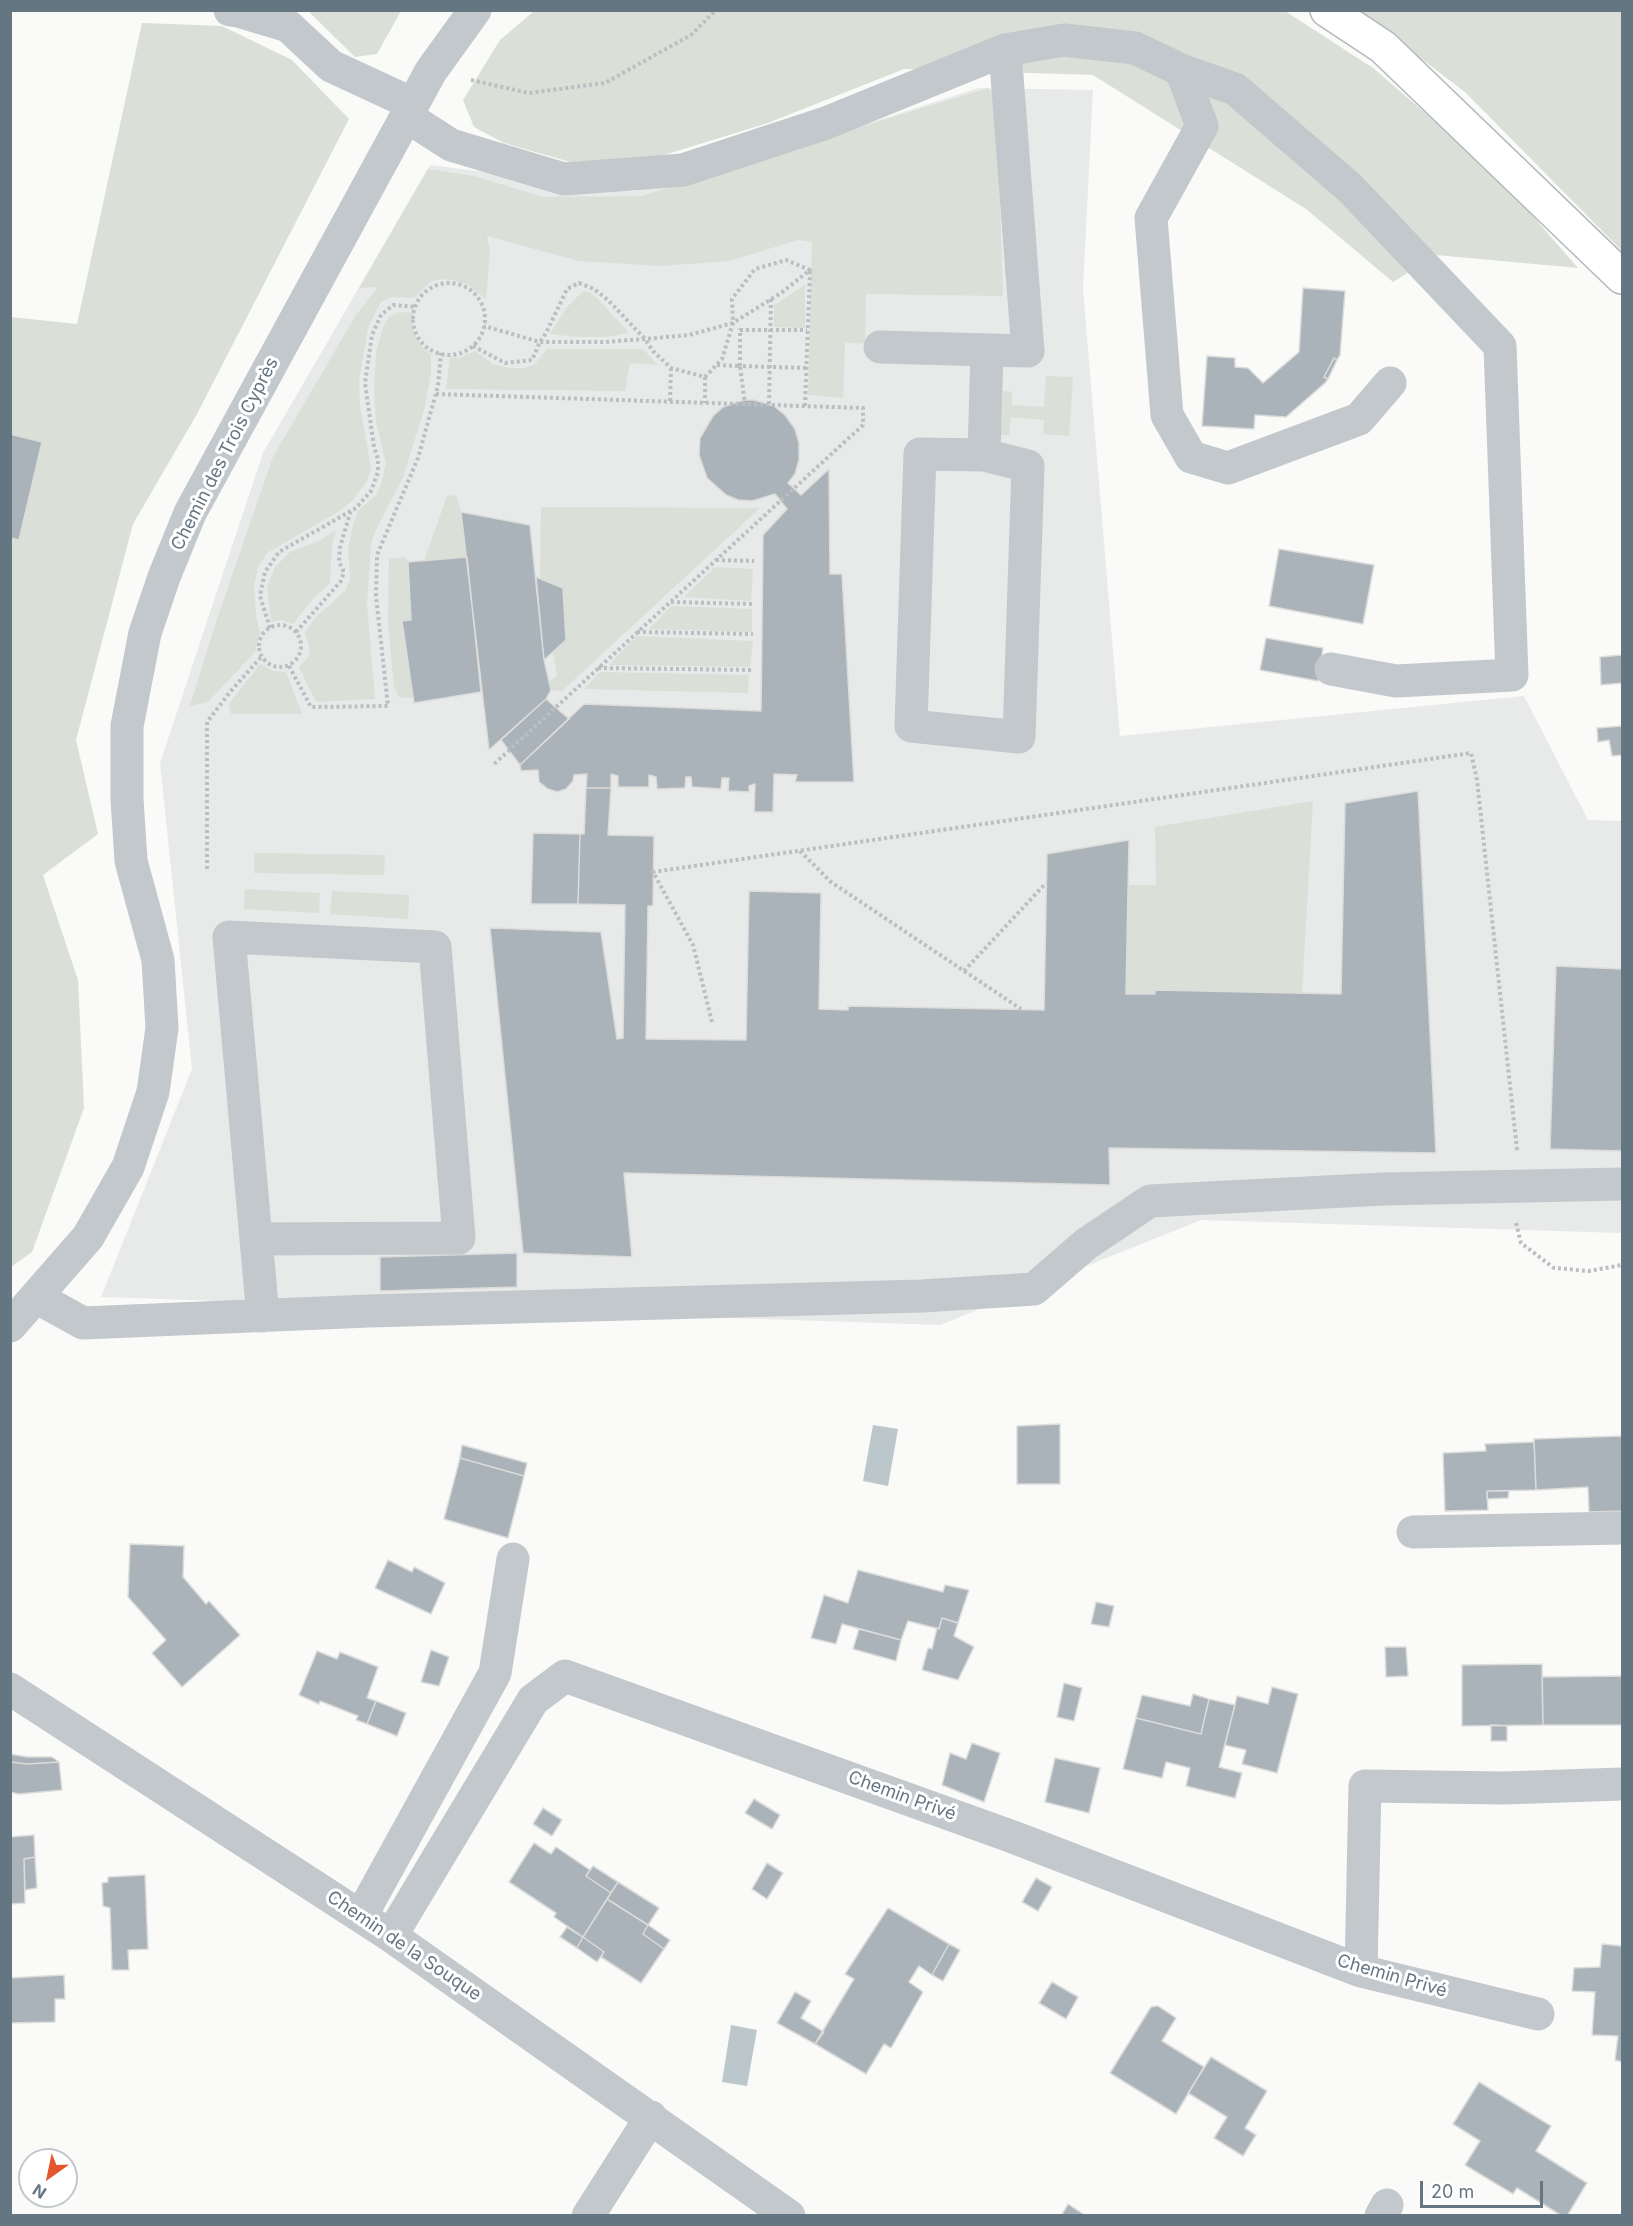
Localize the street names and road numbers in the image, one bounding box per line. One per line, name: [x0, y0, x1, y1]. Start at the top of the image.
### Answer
street label: Chemin des Trois Cyprès: [167, 354, 283, 554]
street label: Chemin Privé: [845, 1766, 959, 1826]
street label: Chemin de la Souque: [323, 1886, 485, 2006]
street label: Chemin Privé: [1335, 1950, 1449, 2002]

